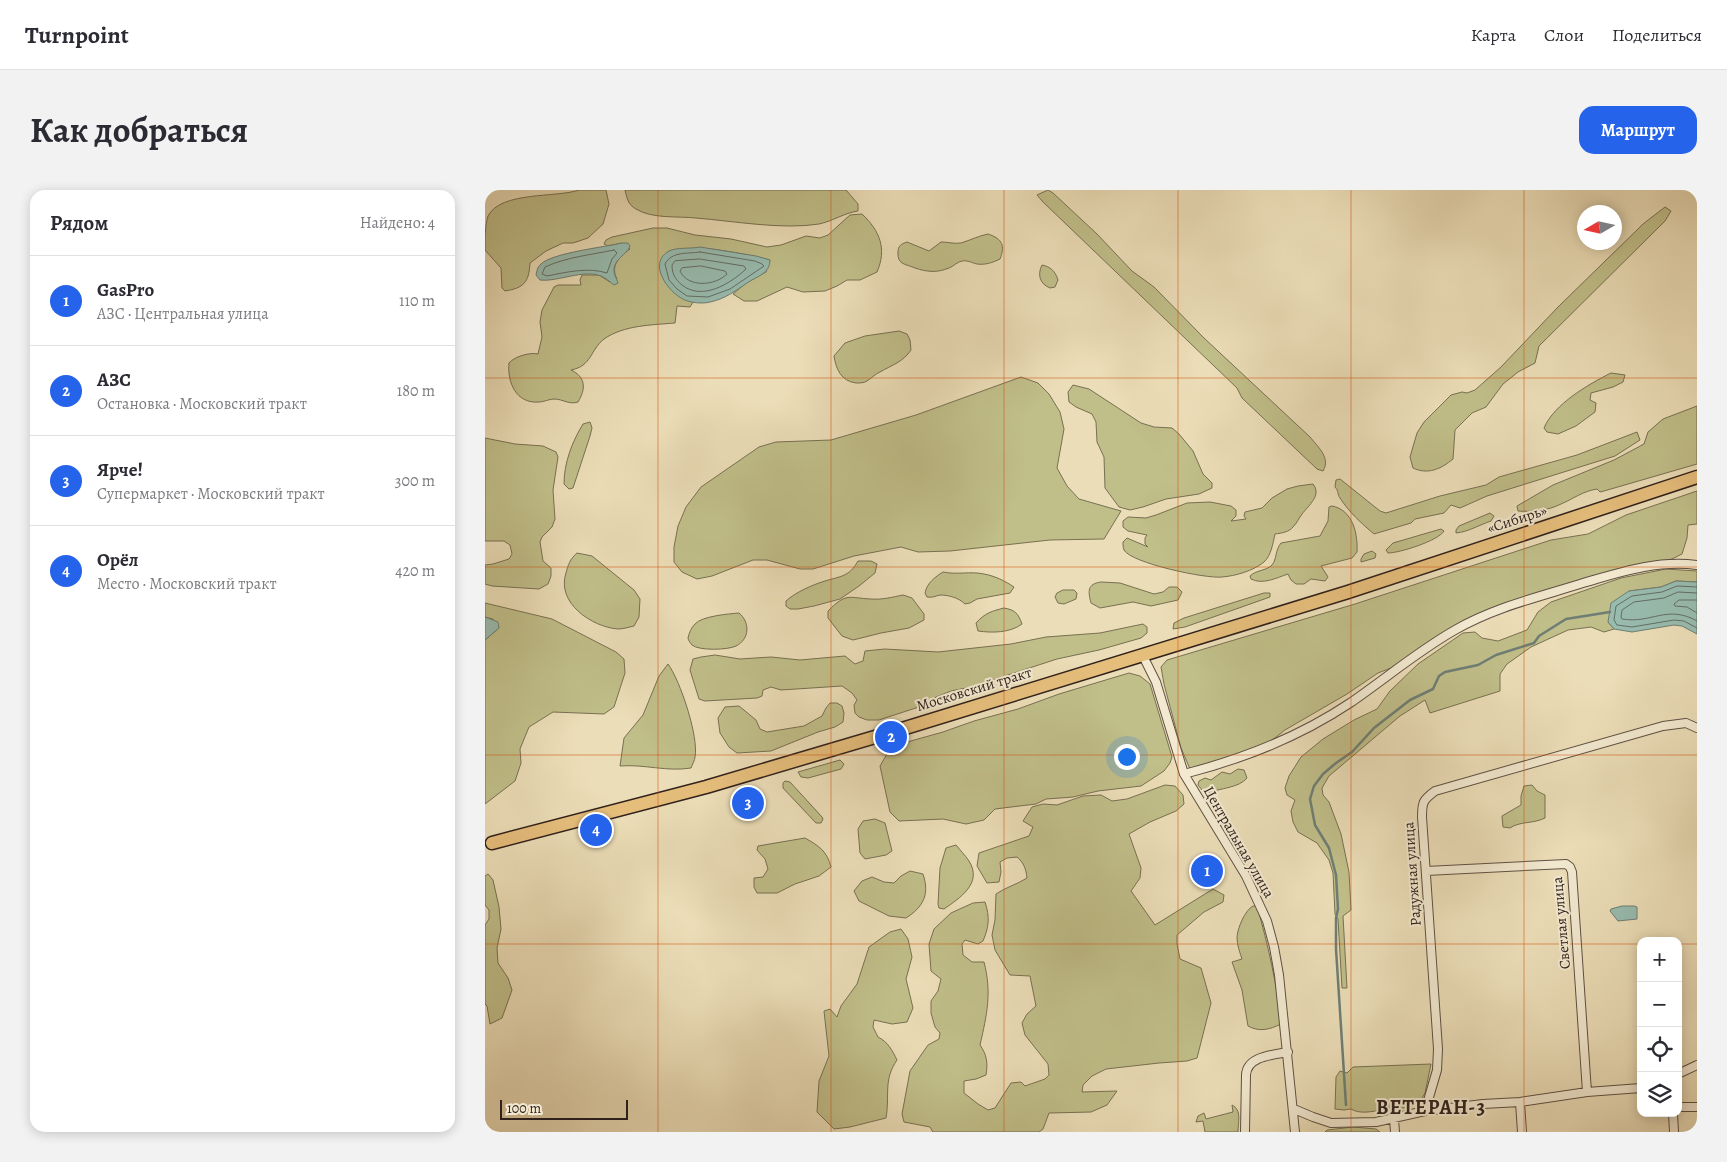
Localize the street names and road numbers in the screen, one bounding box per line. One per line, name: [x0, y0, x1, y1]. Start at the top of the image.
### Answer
street label: «Сибирь»: [1485, 500, 1550, 538]
street label: Московский тракт: [914, 662, 1034, 716]
street label: Центральная улица: [1199, 782, 1279, 902]
street label: Радужная улица: [1398, 821, 1426, 927]
street label: Светлая улица: [1547, 876, 1575, 970]

